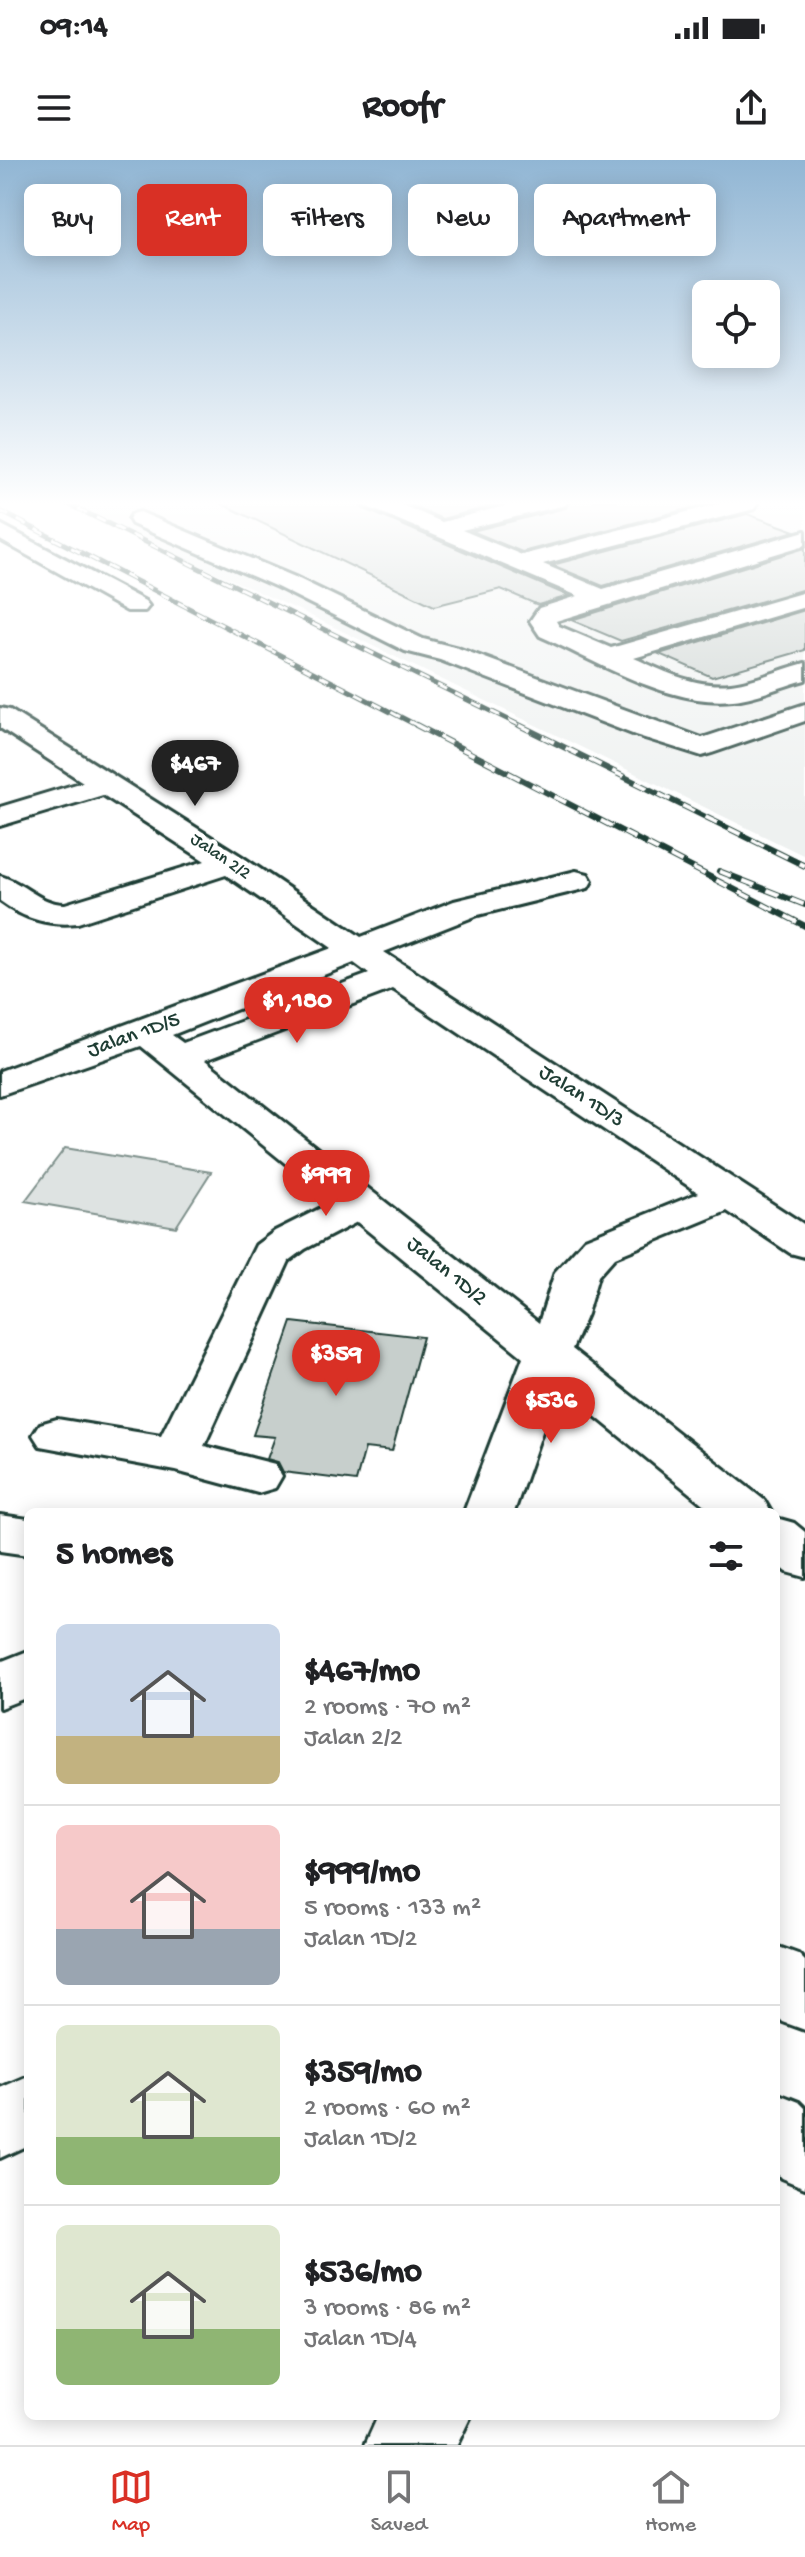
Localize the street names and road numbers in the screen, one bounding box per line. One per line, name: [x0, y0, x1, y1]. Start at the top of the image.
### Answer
street label: Jalan 2/2: [186, 829, 254, 885]
street label: Jalan 1D/5: [84, 1007, 184, 1065]
street label: Jalan 1D/3: [533, 1060, 629, 1134]
street label: Jalan 1D/2: [401, 1232, 492, 1312]

